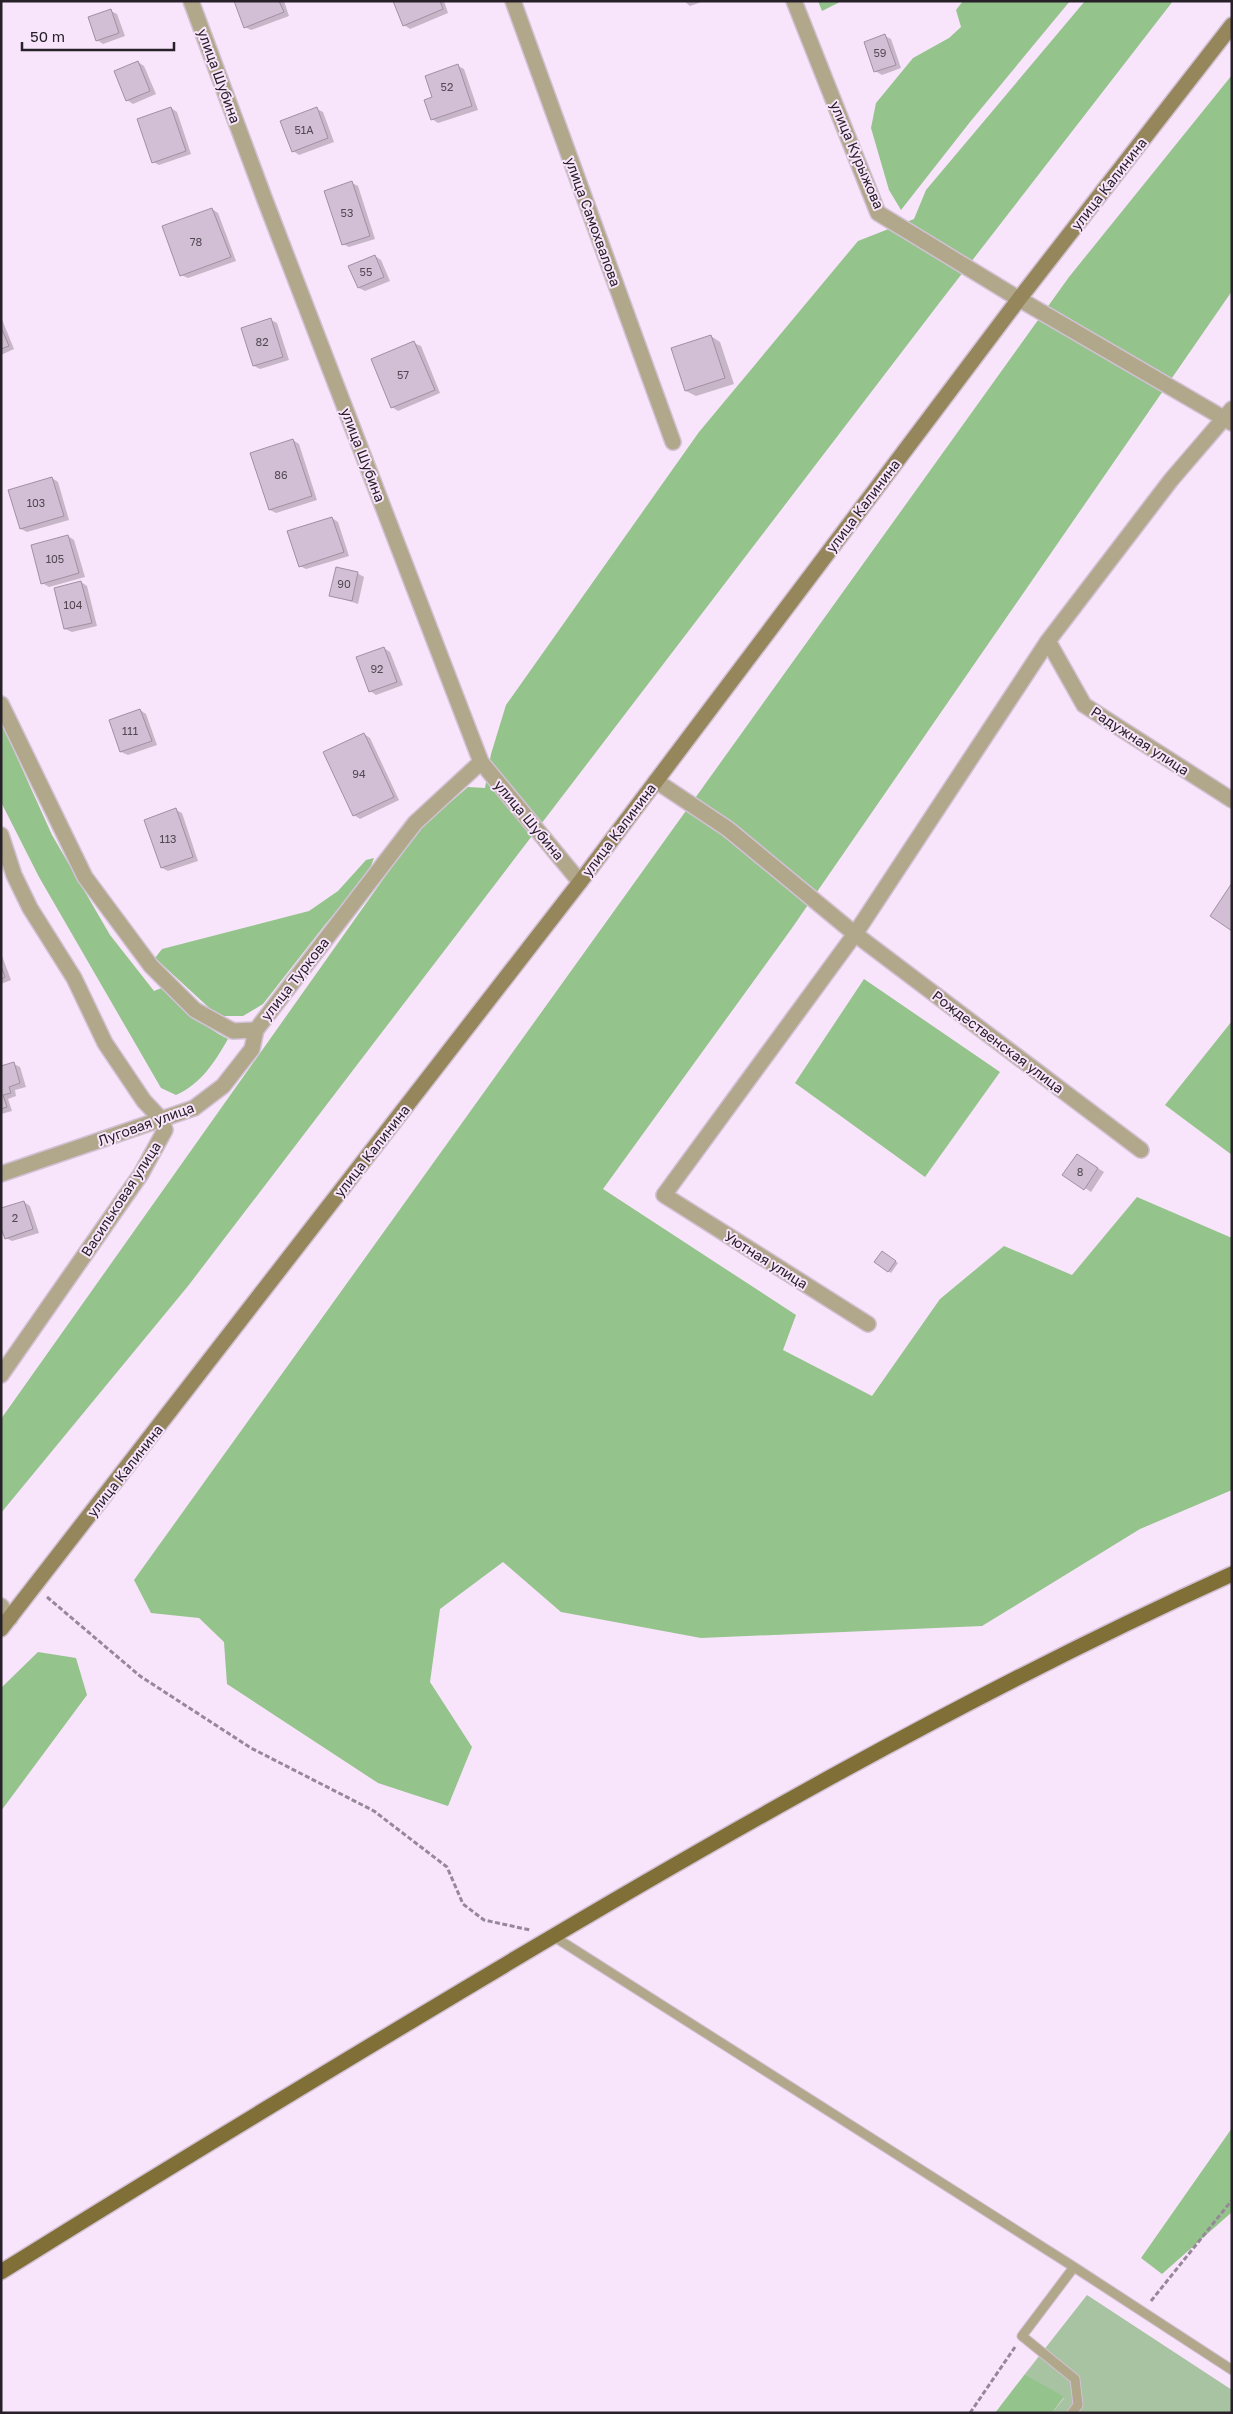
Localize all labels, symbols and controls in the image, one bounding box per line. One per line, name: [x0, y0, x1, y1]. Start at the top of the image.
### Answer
scale bar: [22, 20, 175, 52]
street label: улица Шубина: [195, 26, 244, 125]
text: 50 m: [30, 27, 65, 45]
house number: 59: [873, 46, 887, 59]
house number: 52: [441, 80, 453, 93]
street label: улица Курыжова: [827, 98, 888, 211]
house number: 51А: [294, 123, 314, 136]
street label: улица Калинина: [1067, 134, 1150, 233]
street label: улица Самохвалова: [562, 155, 625, 289]
house number: 53: [341, 206, 353, 219]
house number: 78: [190, 235, 203, 248]
house number: 55: [360, 265, 372, 278]
house number: 82: [255, 335, 269, 348]
house number: 57: [397, 368, 409, 381]
street label: улица Шубина: [338, 405, 389, 504]
street label: улица Калинина: [822, 456, 903, 556]
house number: 86: [274, 468, 288, 481]
house number: 103: [27, 496, 45, 509]
house number: 105: [46, 552, 64, 565]
house number: 90: [337, 577, 351, 590]
house number: 104: [64, 598, 83, 611]
house number: 92: [370, 662, 384, 675]
street label: Радужная улица: [1088, 703, 1193, 779]
house number: 111: [122, 724, 138, 737]
house number: 94: [352, 767, 366, 780]
street label: улица Шубина: [491, 776, 568, 863]
street label: улица Калинина: [578, 780, 659, 880]
house number: 113: [159, 832, 177, 845]
street label: улица Туркова: [257, 934, 332, 1024]
street label: Рождественская улица: [929, 987, 1067, 1097]
street label: Луговая улица: [96, 1098, 196, 1149]
street label: улица Калинина: [330, 1101, 413, 1200]
street label: Васильковая улица: [77, 1138, 164, 1259]
house number: 8: [1077, 1165, 1084, 1178]
house number: 2: [12, 1211, 18, 1224]
street label: Уютная улица: [721, 1227, 811, 1292]
street label: улица Калинина: [83, 1421, 166, 1520]

